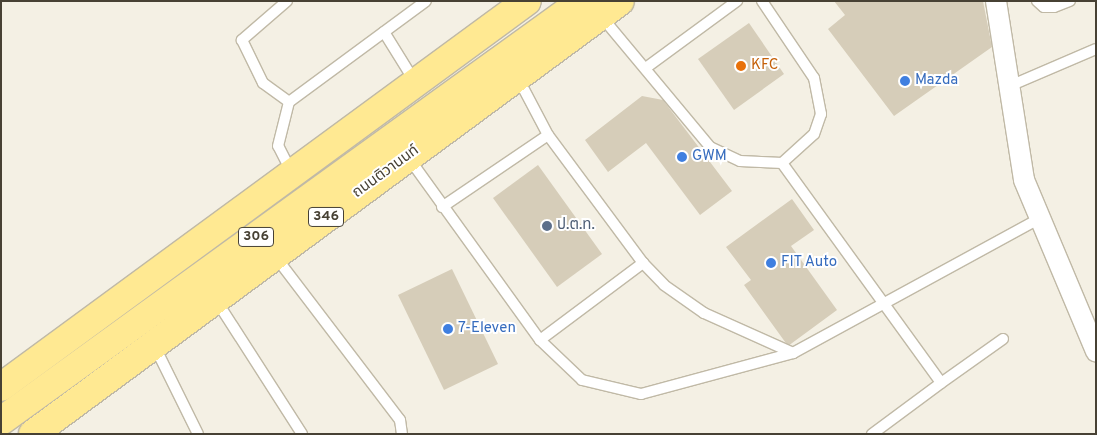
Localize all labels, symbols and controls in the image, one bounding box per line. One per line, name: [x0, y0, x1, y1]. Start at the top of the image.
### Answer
place label: KFC: [751, 57, 779, 75]
marker: KFC: [735, 60, 747, 72]
place label: Mazda: [915, 72, 958, 90]
marker: Mazda: [899, 75, 911, 87]
street label: ถนนติวานนท์: [349, 142, 423, 202]
place label: GWM: [692, 148, 727, 166]
marker: GWM: [676, 151, 688, 163]
road number: 346: [307, 206, 345, 228]
place label: ป.ต.ท.: [557, 217, 595, 235]
marker: ป.ต.ท.: [541, 220, 553, 232]
road number: 306: [237, 226, 275, 248]
place label: FIT Auto: [781, 254, 838, 272]
marker: FIT Auto: [765, 257, 777, 269]
place label: 7-Eleven: [458, 320, 516, 338]
marker: 7-Eleven: [442, 323, 454, 335]

